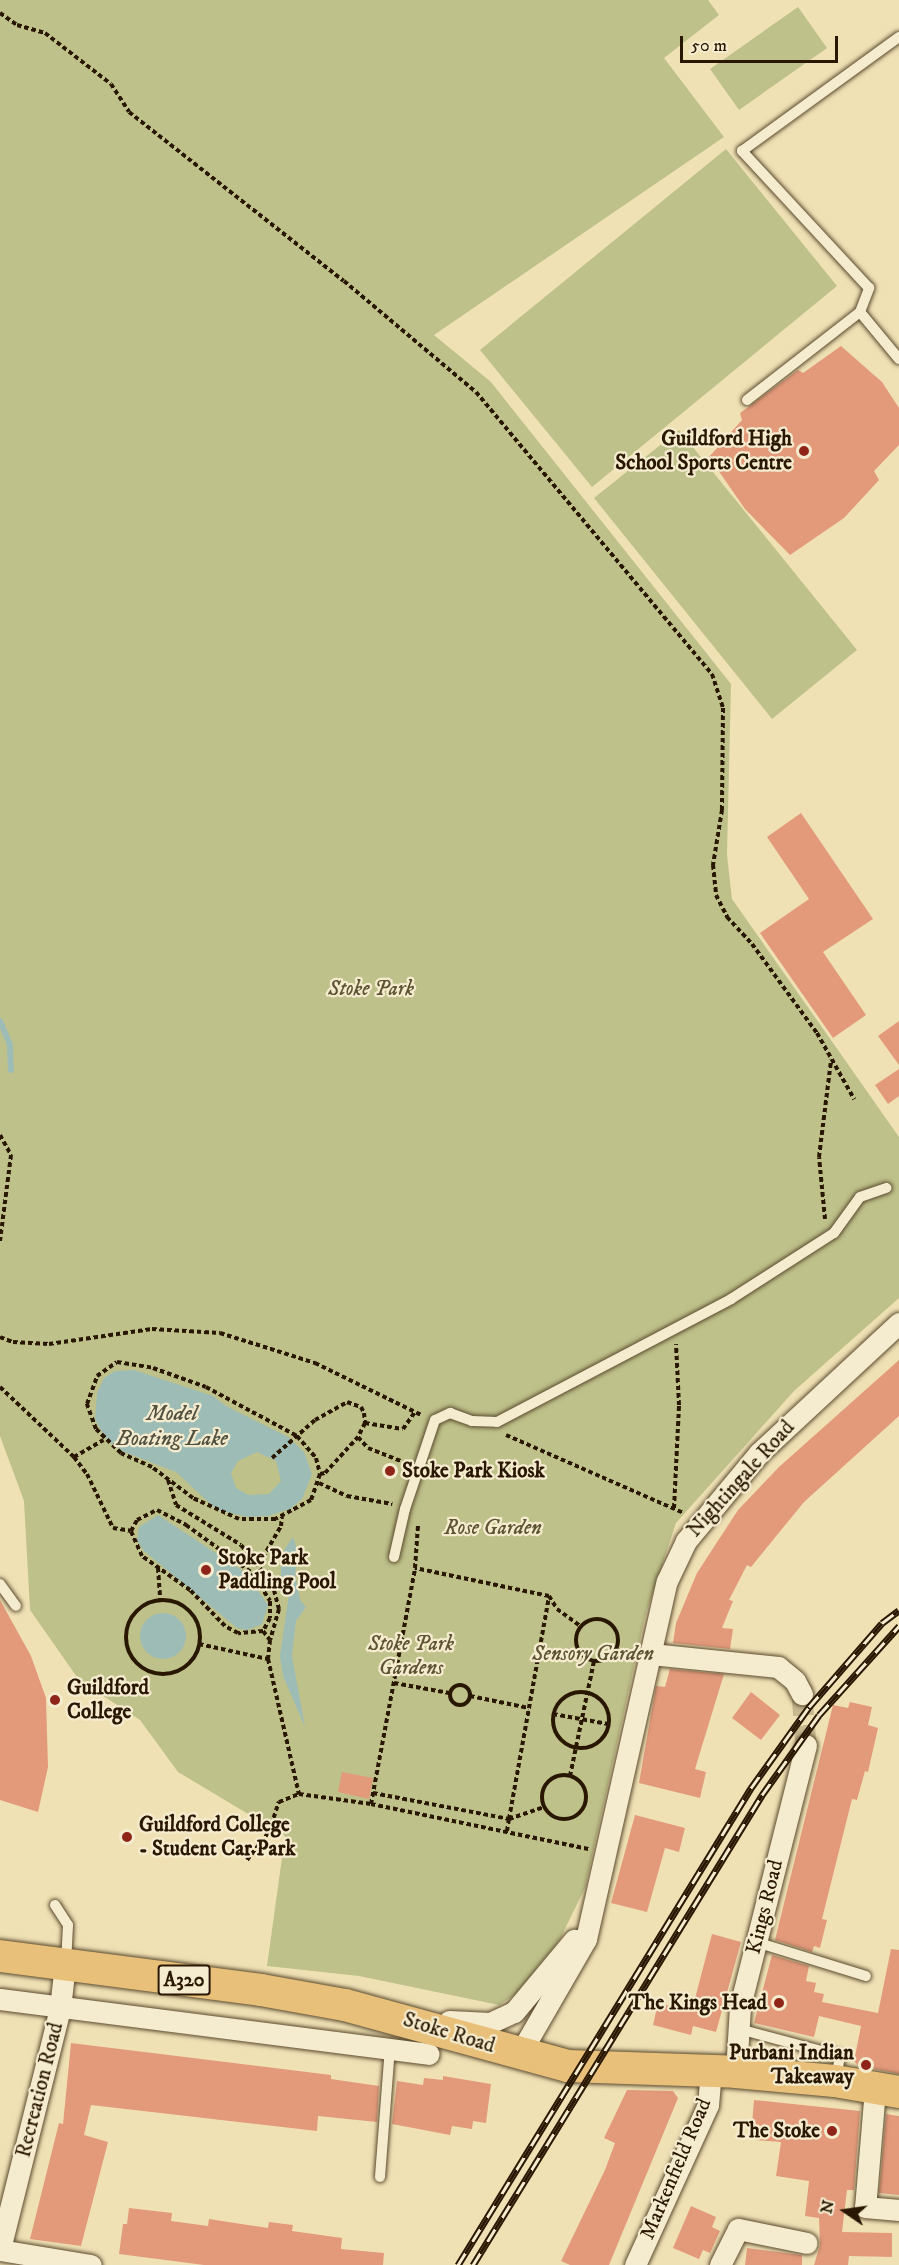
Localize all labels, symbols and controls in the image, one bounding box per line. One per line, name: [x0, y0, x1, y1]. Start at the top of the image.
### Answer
scale bar: [683, 24, 840, 62]
text: 50 m: [691, 35, 727, 57]
place label: Guildford High School Sports Centre: [615, 426, 792, 476]
marker: Guildford High School Sports Centre: [797, 444, 811, 458]
park label: Stoke Park: [328, 976, 414, 1002]
water label: Model Boating Lake: [116, 1400, 228, 1452]
street label: Nightingale Road: [682, 1415, 800, 1543]
place label: Stoke Park Kiosk: [402, 1458, 545, 1484]
marker: Stoke Park Kiosk: [383, 1464, 397, 1478]
park label: Rose Garden: [444, 1515, 542, 1541]
place label: Stoke Park Paddling Pool: [218, 1545, 336, 1595]
marker: Stoke Park Paddling Pool: [199, 1563, 213, 1577]
park label: Stoke Park Gardens: [368, 1631, 454, 1681]
park label: Sensory Garden: [532, 1641, 654, 1667]
place label: Guildford College: [67, 1675, 149, 1725]
marker: Guildford College: [48, 1693, 62, 1707]
place label: Guildford College - Student Car Park: [139, 1812, 296, 1862]
marker: Guildford College - Student Car Park: [120, 1830, 134, 1844]
street label: Kings Road: [741, 1857, 789, 1957]
road number: A320: [157, 1963, 211, 1997]
place label: The Kings Head: [629, 1990, 767, 2016]
marker: The Kings Head: [772, 1996, 786, 2010]
street label: Stoke Road: [400, 2007, 498, 2059]
street label: Recreation Road: [11, 2020, 69, 2160]
place label: Purbani Indian Takeaway: [729, 2040, 854, 2090]
marker: Purbani Indian Takeaway: [859, 2058, 873, 2072]
street label: Markenfield Road: [635, 2095, 717, 2243]
place label: The Stoke: [733, 2118, 820, 2144]
marker: The Stoke: [825, 2124, 839, 2138]
north arrow: [815, 2181, 875, 2241]
text: N: [816, 2198, 839, 2216]

